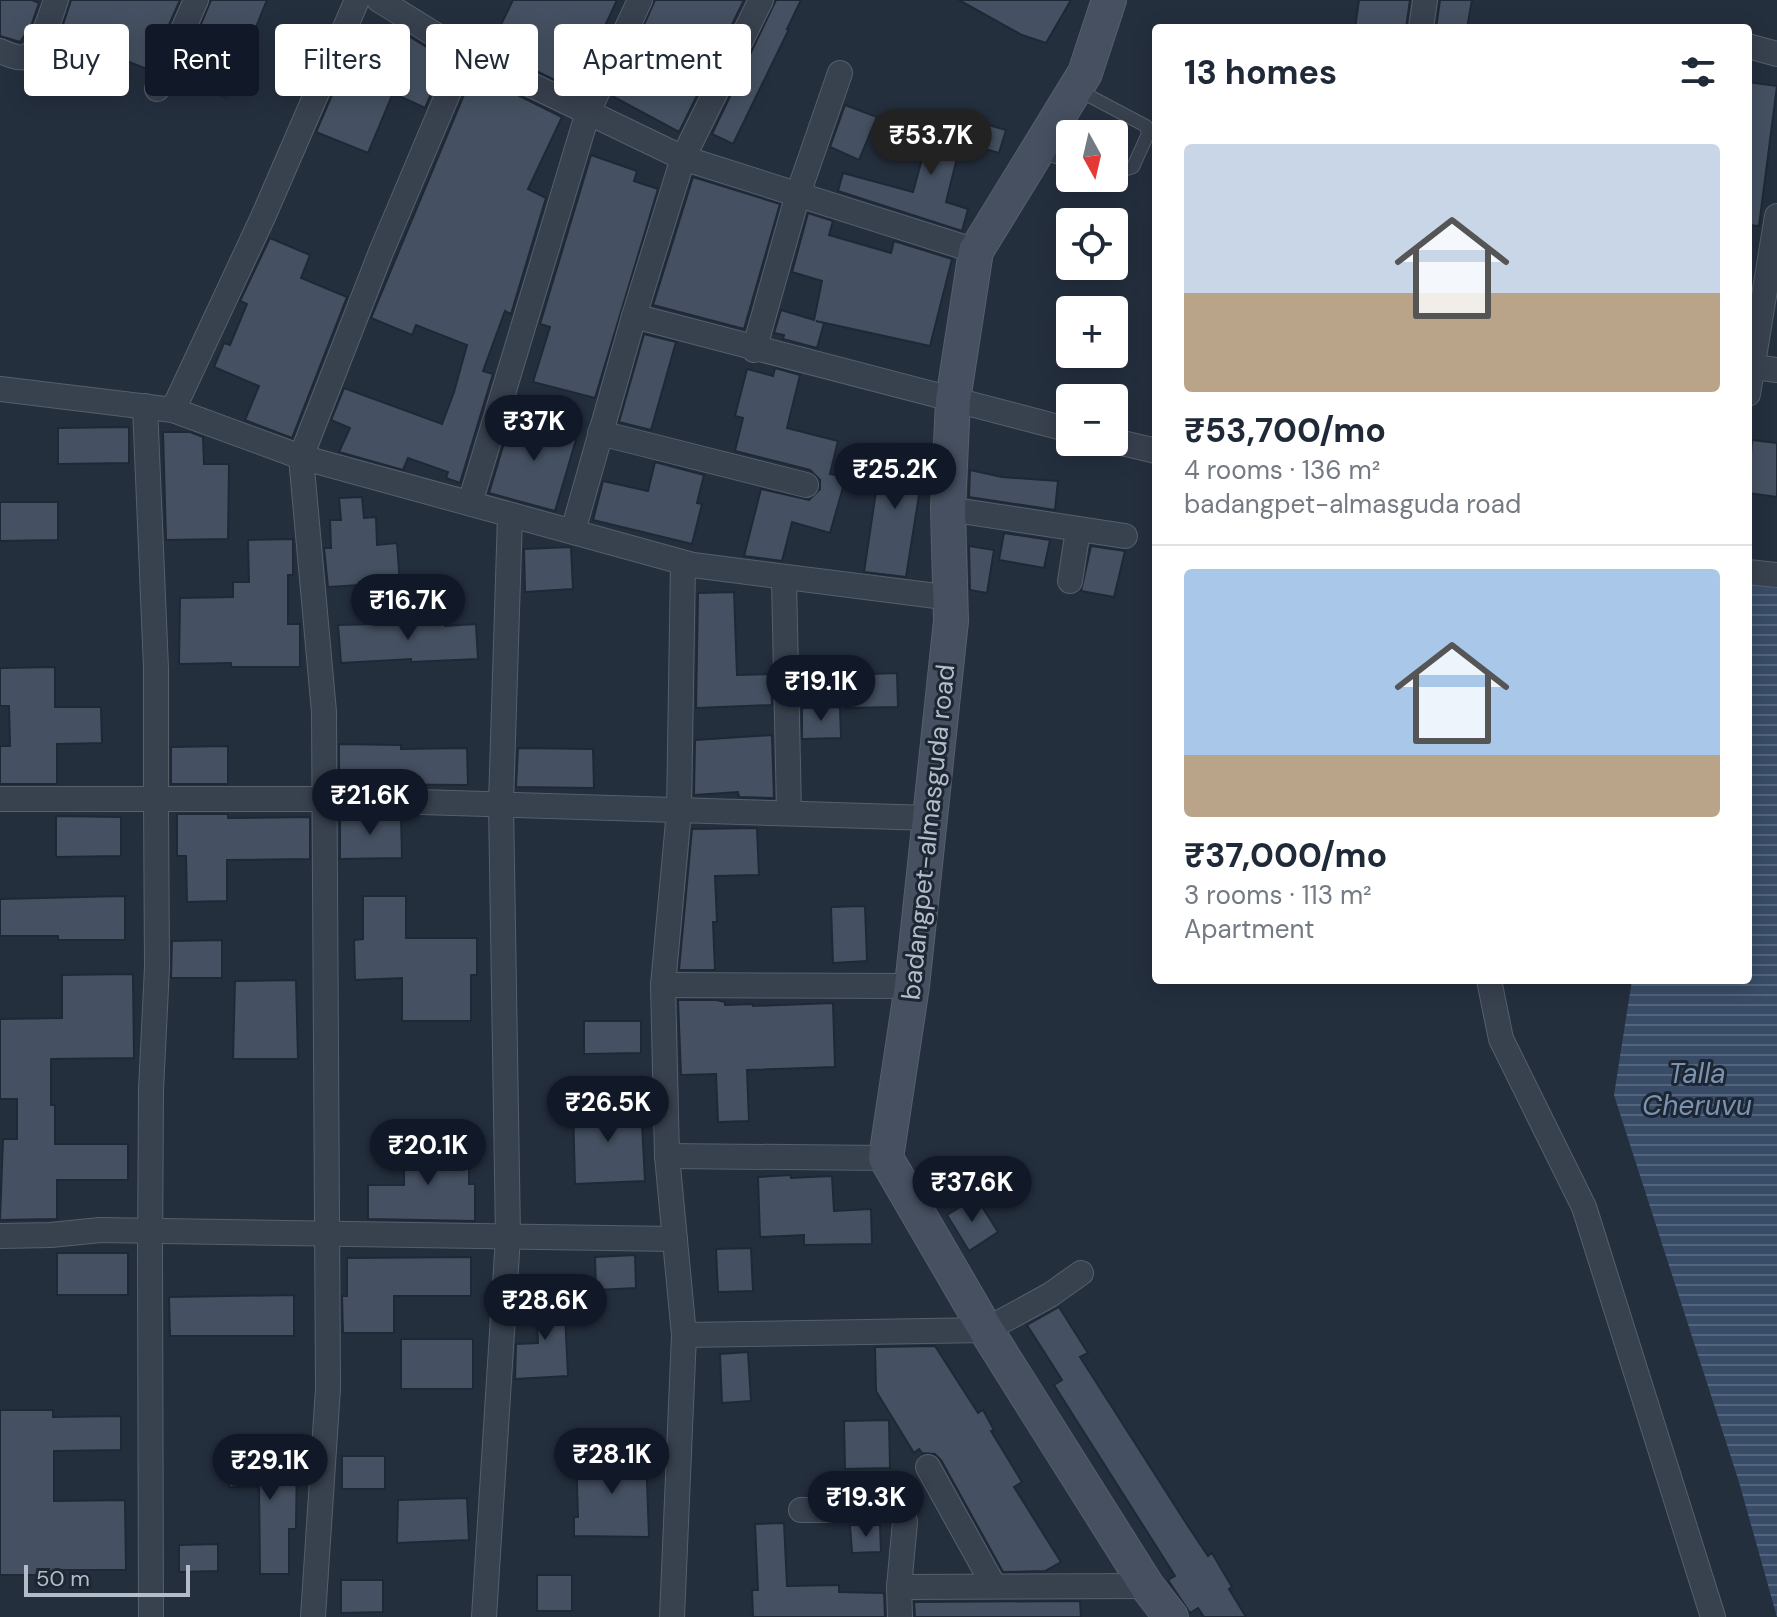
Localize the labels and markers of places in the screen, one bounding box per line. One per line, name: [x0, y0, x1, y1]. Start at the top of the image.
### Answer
pin: ₹53.7K: [866, 109, 996, 177]
pin: ₹37K: [487, 395, 581, 463]
pin: ₹25.2K: [830, 443, 960, 511]
pin: ₹16.7K: [343, 574, 473, 642]
pin: ₹19.1K: [756, 655, 886, 723]
pin: ₹21.6K: [305, 769, 435, 837]
pin: ₹26.5K: [543, 1076, 673, 1144]
pin: ₹20.1K: [363, 1119, 493, 1187]
pin: ₹37.6K: [907, 1156, 1037, 1224]
pin: ₹28.6K: [480, 1274, 610, 1342]
pin: ₹28.1K: [547, 1428, 677, 1496]
pin: ₹29.1K: [205, 1434, 335, 1502]
pin: ₹19.3K: [801, 1471, 931, 1539]

